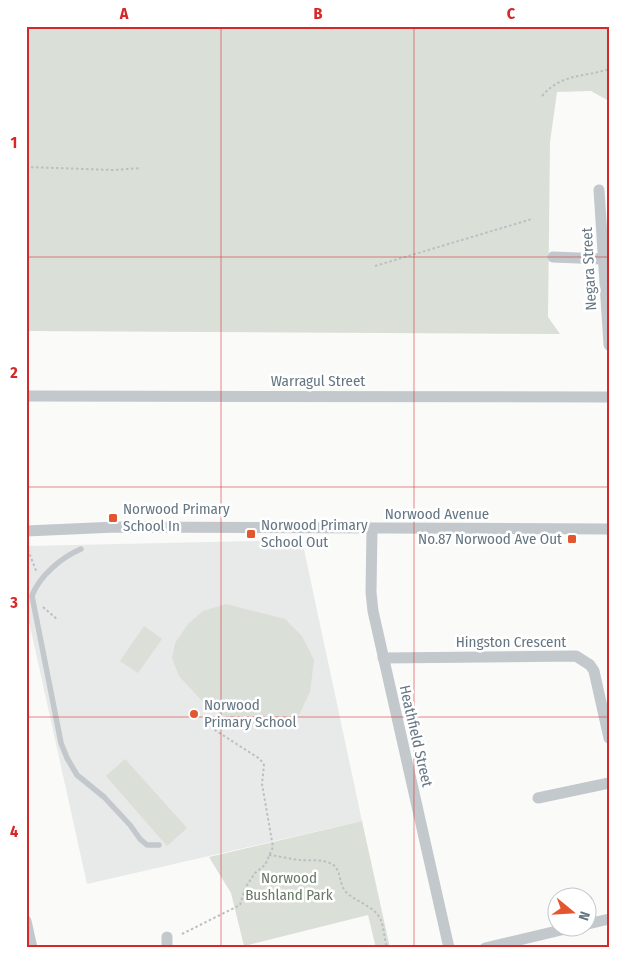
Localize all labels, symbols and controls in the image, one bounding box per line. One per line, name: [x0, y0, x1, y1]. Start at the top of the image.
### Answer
text: A: [119, 4, 129, 23]
text: B: [314, 4, 323, 23]
text: C: [507, 4, 516, 23]
text: 1: [11, 133, 17, 152]
street label: Negara Street: [578, 227, 600, 311]
text: 2: [9, 363, 18, 382]
street label: Warragul Street: [271, 372, 365, 390]
place label: Norwood Primary School In: [123, 500, 230, 535]
street label: Norwood Avenue: [385, 505, 489, 523]
marker: Norwood Primary School In: [107, 512, 119, 524]
place label: Norwood Primary School Out: [261, 516, 368, 551]
marker: Norwood Primary School Out: [245, 528, 257, 540]
place label: No.87 Norwood Ave Out: [418, 530, 562, 548]
marker: No.87 Norwood Ave Out: [566, 533, 578, 545]
text: 3: [9, 593, 18, 612]
street label: Hingston Crescent: [456, 633, 566, 651]
street label: Heathfield Street: [396, 683, 437, 789]
place label: Norwood Primary School: [204, 696, 296, 731]
marker: Norwood Primary School: [188, 708, 200, 720]
text: 4: [10, 822, 18, 841]
park label: Norwood Bushland Park: [245, 869, 333, 904]
north arrow: [548, 886, 598, 936]
text: N: [575, 909, 593, 922]

